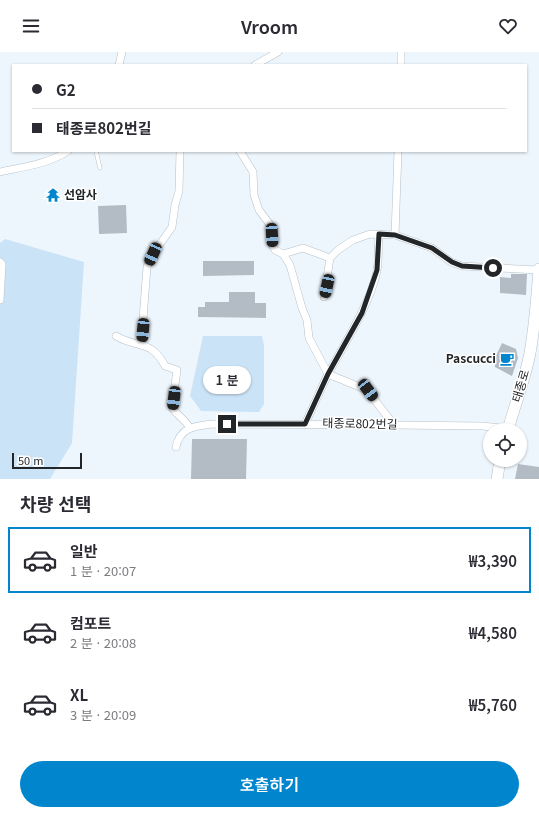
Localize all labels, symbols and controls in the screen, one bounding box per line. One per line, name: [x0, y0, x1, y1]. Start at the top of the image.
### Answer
text: Vroom: [241, 13, 298, 39]
icon: menu: [20, 15, 42, 37]
icon: heart: [497, 15, 519, 37]
text: G2: [56, 79, 76, 100]
text: 태종로802번길: [56, 117, 152, 138]
place label: 선암사: [64, 185, 97, 202]
temple icon: 선암사: [45, 187, 61, 203]
car: [265, 223, 279, 247]
car: [143, 241, 163, 267]
route start: [484, 259, 502, 277]
car: [319, 273, 335, 299]
car: [136, 318, 150, 342]
place label: Pascucci: [446, 349, 496, 366]
cafe icon: Pascucci: [499, 351, 515, 367]
callout: 1 분: [203, 366, 251, 394]
street label: 태종로: [507, 367, 532, 404]
text: 1 분: [215, 370, 239, 389]
car: [356, 377, 380, 403]
car: [167, 385, 181, 411]
street label: 태종로802번길: [322, 413, 398, 432]
route end: [218, 415, 236, 433]
map controls: [483, 423, 527, 467]
button: locate: [483, 423, 527, 467]
scale bar: [12, 451, 82, 470]
text: 50 m: [18, 452, 43, 468]
text: 차량 선택: [20, 490, 91, 516]
text: 일반: [70, 540, 98, 561]
icon: car: [22, 542, 58, 578]
text: ₩3,390: [469, 550, 517, 571]
text: 1 분 · 20:07: [70, 561, 136, 580]
text: 컴포트: [70, 612, 111, 633]
icon: car: [22, 614, 58, 650]
text: ₩4,580: [469, 622, 517, 643]
text: 2 분 · 20:08: [70, 633, 136, 652]
text: XL: [70, 684, 88, 705]
icon: car: [22, 686, 58, 722]
text: ₩5,760: [469, 694, 517, 715]
text: 3 분 · 20:09: [70, 705, 136, 724]
button: 호출하기: [20, 761, 519, 807]

